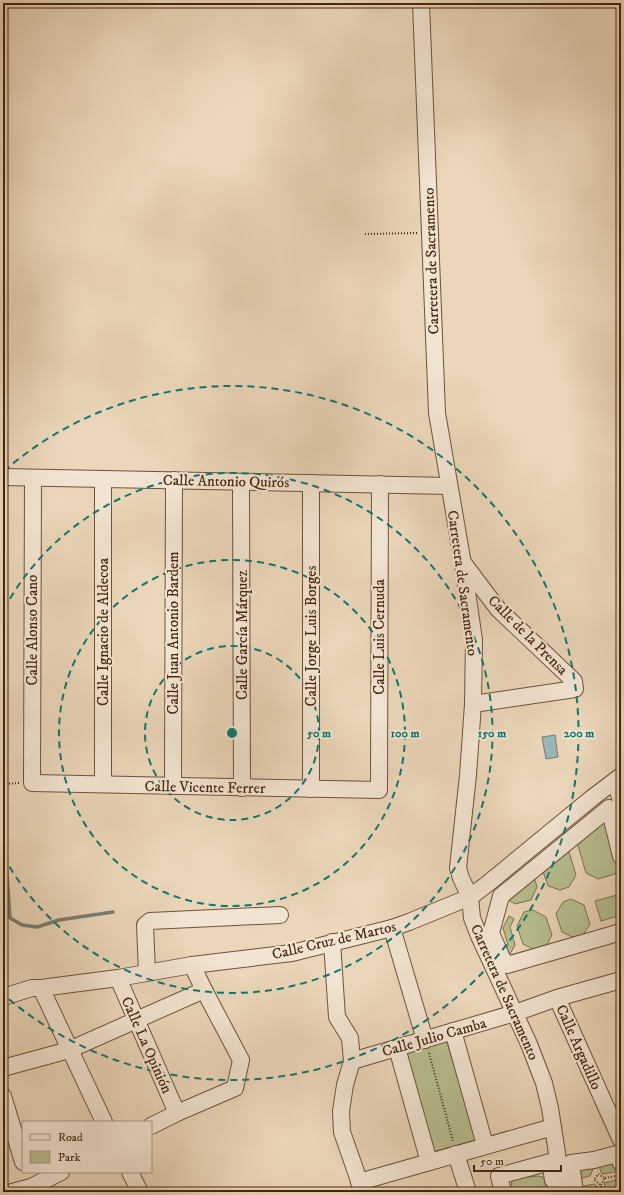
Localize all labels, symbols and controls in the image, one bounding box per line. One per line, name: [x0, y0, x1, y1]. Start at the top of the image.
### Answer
street label: Carretera de Sacramento: [419, 187, 444, 335]
street label: Calle Antonio Quirós: [163, 471, 289, 492]
street label: Carretera de Sacramento: [443, 509, 482, 657]
street label: Calle Juan Antonio Bardem: [164, 551, 183, 715]
street label: Calle Ignacio de Aldecoa: [94, 557, 113, 706]
street label: Calle Jorge Luis Borges: [302, 566, 321, 706]
street label: Calle García Márquez: [233, 569, 252, 700]
street label: Calle Alonso Cano: [23, 575, 42, 685]
street label: Calle Luis Cernuda: [370, 579, 389, 695]
street label: Calle de la Prensa: [484, 591, 572, 680]
centre of rings: [225, 726, 239, 740]
text: 50 m: [306, 726, 331, 741]
text: 100 m: [391, 726, 419, 741]
text: 150 m: [478, 726, 506, 741]
text: 200 m: [564, 726, 594, 741]
street label: Calle Vicente Ferrer: [145, 777, 266, 798]
street label: Calle Cruz de Martos: [270, 917, 398, 964]
street label: Carretera de Sacramento: [466, 921, 543, 1063]
street label: Calle La Opinión: [117, 994, 176, 1097]
street label: Calle Argadillo: [551, 1002, 606, 1093]
street label: Calle Julio Camba: [380, 1013, 489, 1061]
legend: [22, 1121, 152, 1173]
text: Road: [58, 1130, 83, 1145]
scale bar: [474, 1147, 561, 1173]
text: Park: [58, 1150, 80, 1165]
text: 50 m: [480, 1154, 504, 1169]

